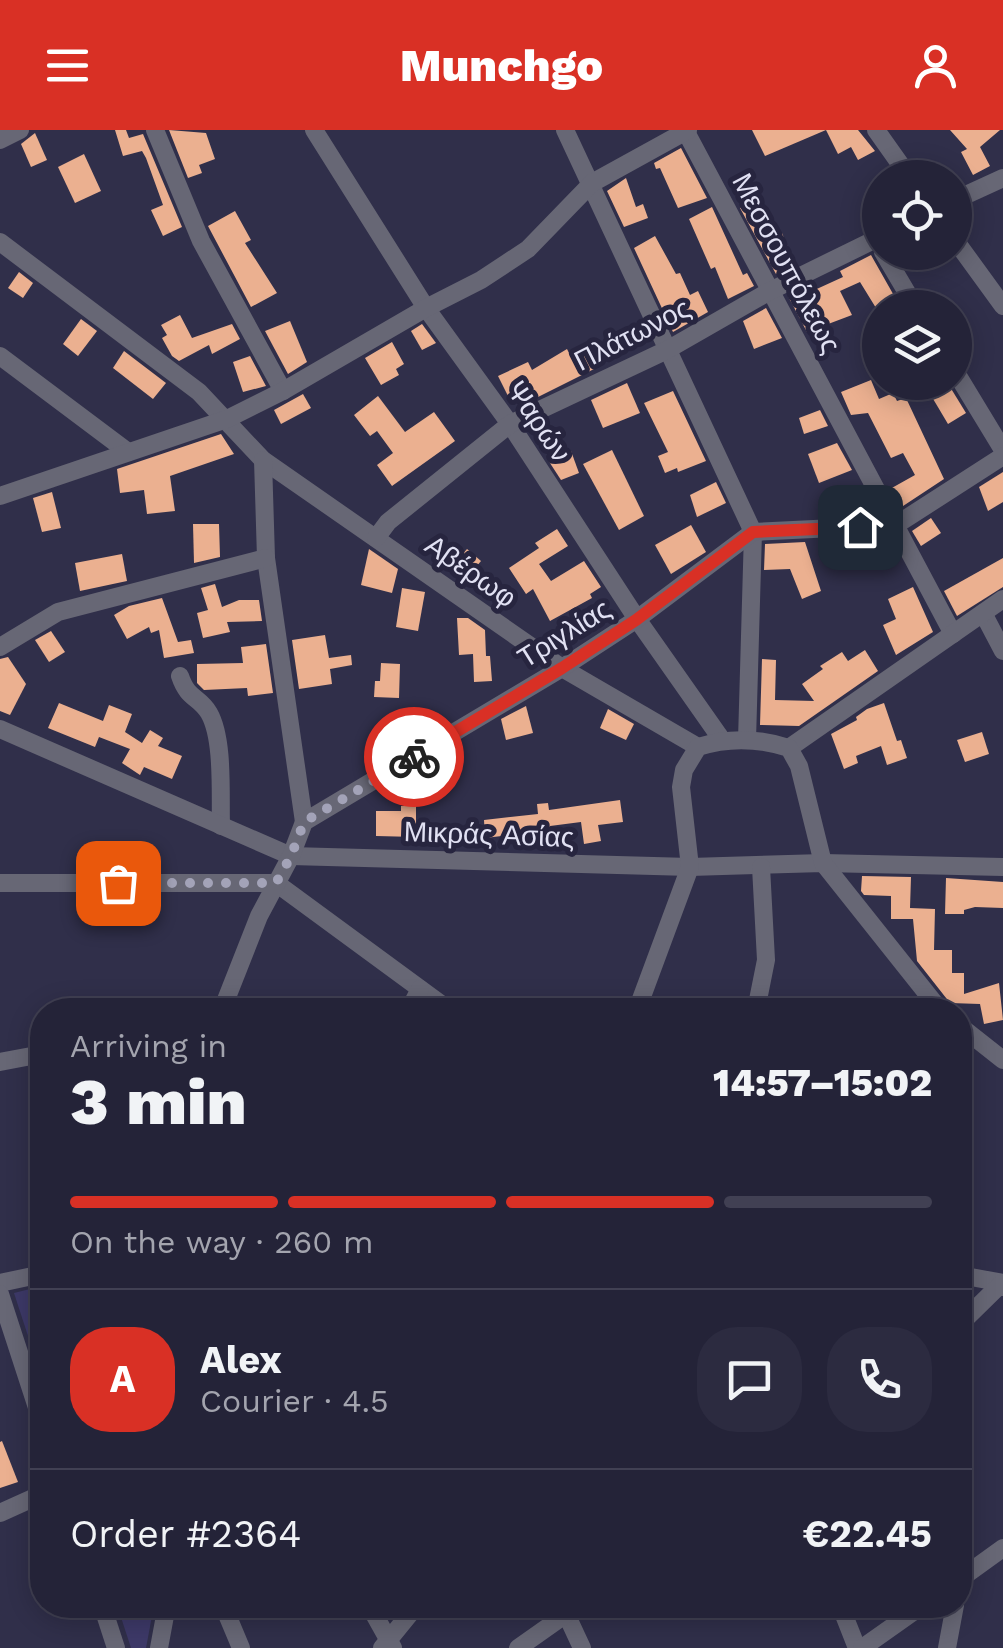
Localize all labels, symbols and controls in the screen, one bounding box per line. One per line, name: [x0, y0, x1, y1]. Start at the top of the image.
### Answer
icon: menu: [40, 38, 95, 93]
icon: person: [908, 38, 963, 93]
text: Munchgo: [400, 39, 603, 92]
map controls: [862, 160, 972, 400]
button: locate: [862, 160, 972, 270]
street label: Μεσσουπόλεως: [725, 168, 848, 359]
button: layers: [862, 290, 972, 400]
street label: Πλάτωνος: [569, 291, 696, 378]
street label: Ψαρών: [500, 375, 578, 468]
pin: [818, 485, 903, 570]
icon: home: [833, 500, 888, 555]
street label: Αβέρωφ: [419, 528, 522, 615]
street label: Τριγλίας: [512, 592, 617, 675]
courier: [364, 707, 464, 807]
icon: bike: [387, 730, 442, 785]
street label: Μικράς Ασίας: [403, 815, 575, 854]
pin: [76, 841, 161, 926]
icon: bag: [91, 856, 146, 911]
text: Arriving in: [70, 1027, 227, 1065]
text: 14:57–15:02: [713, 1061, 932, 1105]
text: 3 min: [70, 1064, 247, 1140]
text: On the way · 260 m: [70, 1223, 374, 1261]
button: chat: [697, 1327, 802, 1432]
button: phone: [827, 1327, 932, 1432]
text: Alex: [200, 1338, 282, 1382]
text: A: [110, 1357, 135, 1401]
text: Courier · 4.5: [200, 1382, 389, 1420]
text: Order #2364: [70, 1512, 301, 1556]
text: €22.45: [802, 1512, 932, 1556]

